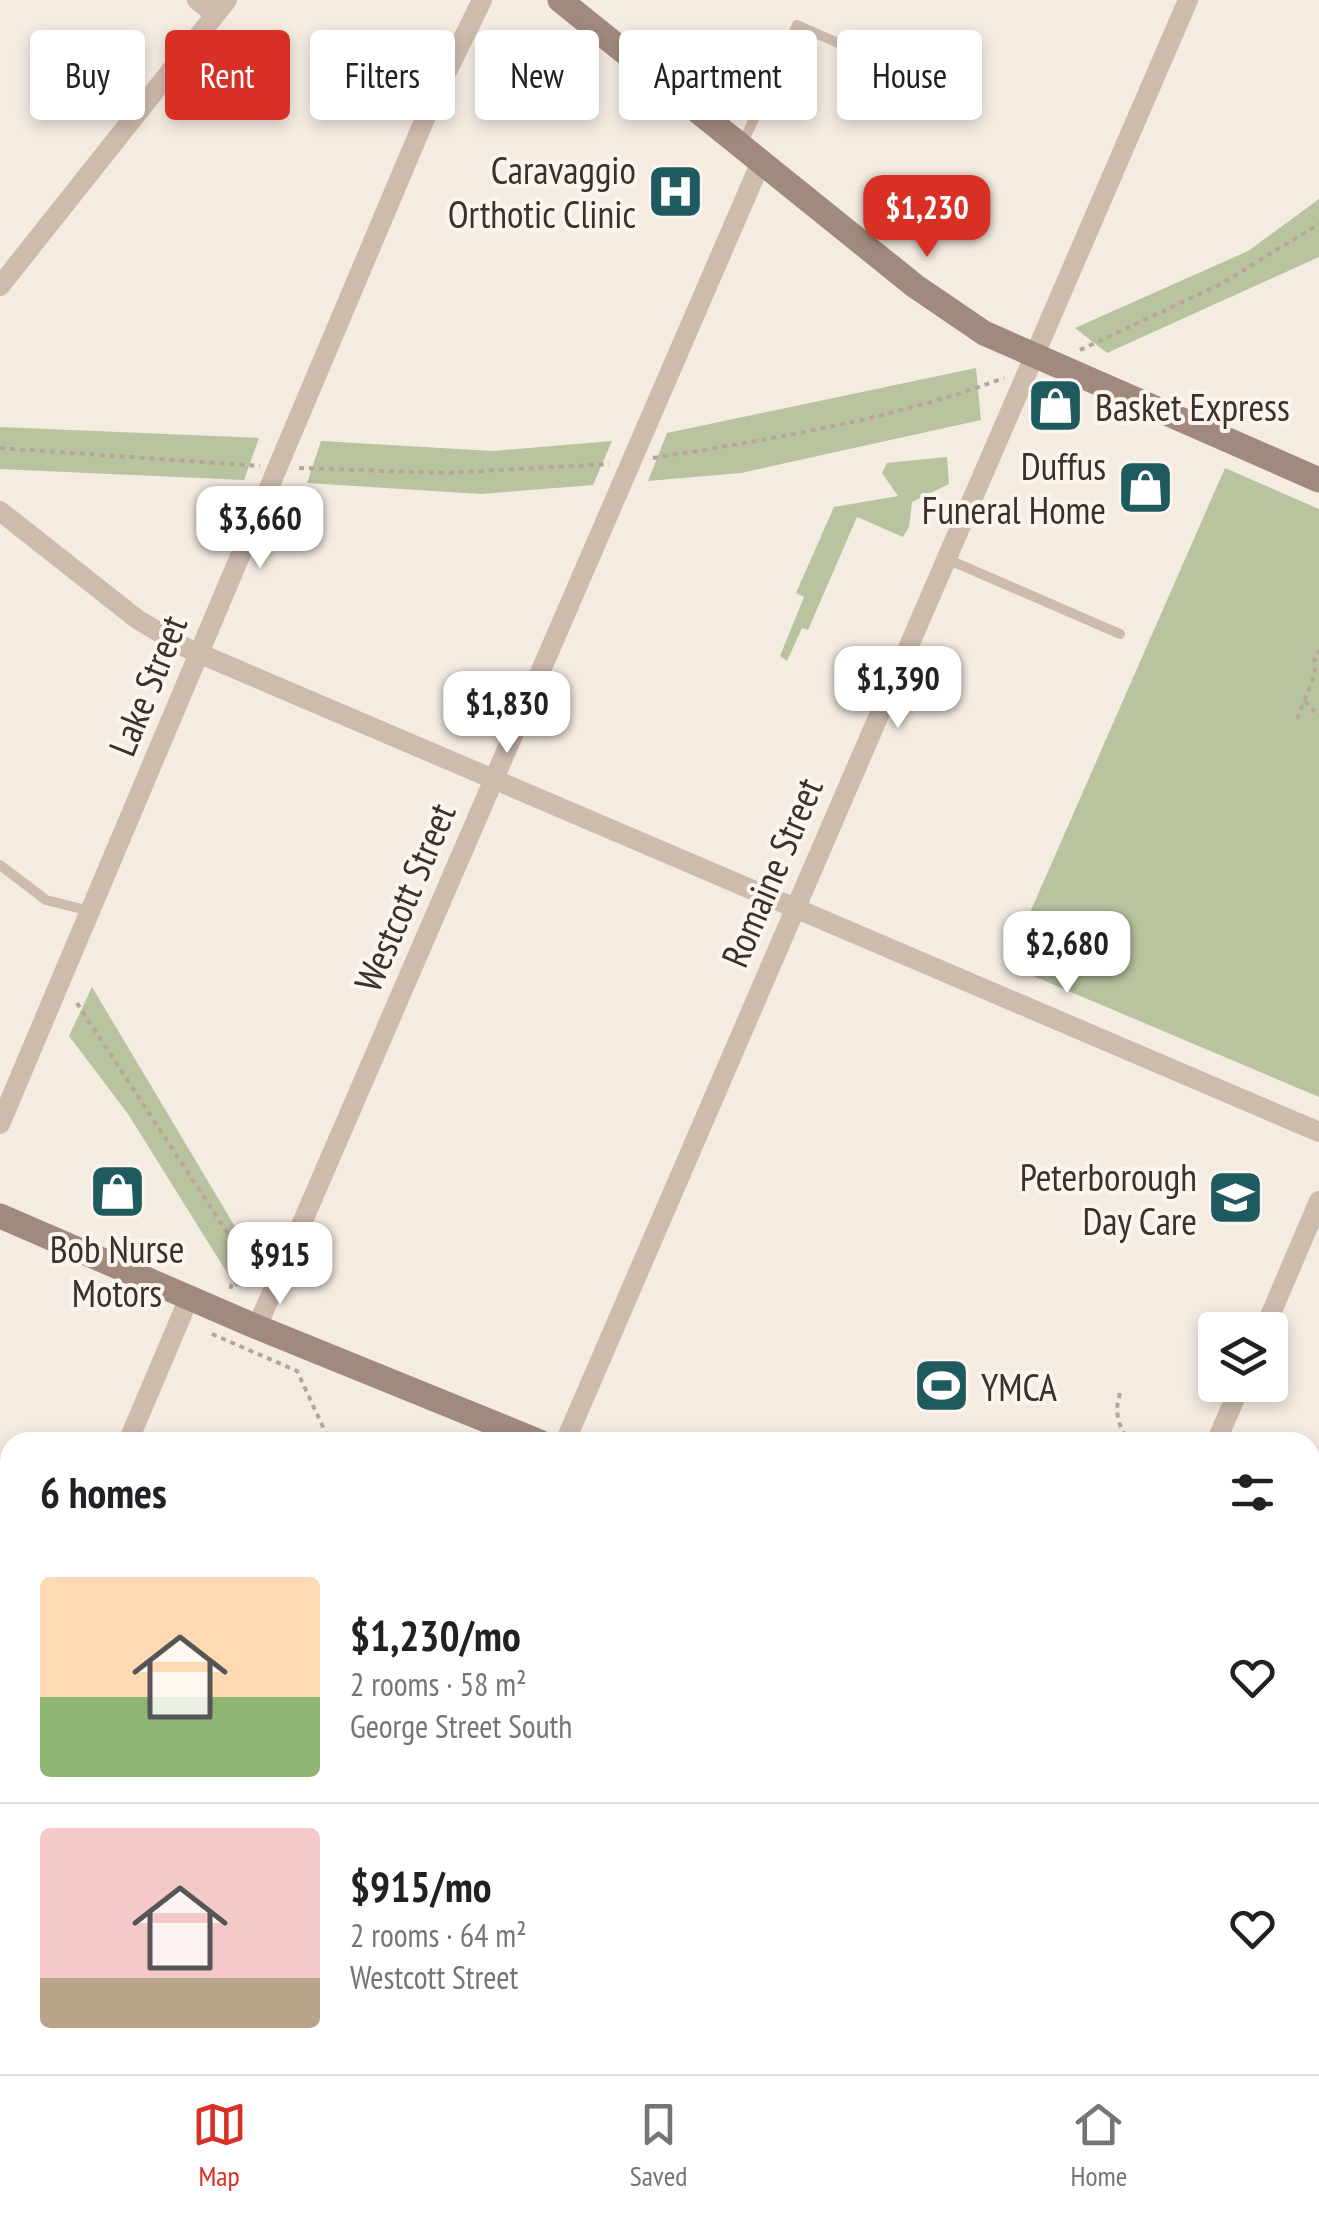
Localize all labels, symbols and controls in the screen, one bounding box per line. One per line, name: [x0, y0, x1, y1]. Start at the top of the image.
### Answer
chip: Buy: [30, 30, 145, 120]
chip: Rent: [165, 30, 290, 120]
chip: Filters: [310, 30, 455, 120]
chip: New: [475, 30, 599, 120]
chip: Apartment: [619, 30, 817, 120]
chip: House: [837, 30, 982, 120]
place label: Caravaggio Orthotic Clinic: [448, 145, 636, 238]
hospital icon: Caravaggio Orthotic Clinic: [645, 161, 705, 221]
pin: $1,230: [846, 175, 1008, 260]
text: $1,230: [885, 186, 969, 228]
shop icon: Basket Express: [1026, 376, 1086, 436]
place label: Basket Express: [1095, 382, 1290, 431]
place label: Duffus Funeral Home: [922, 441, 1106, 534]
shop icon: Duffus Funeral Home: [1115, 457, 1175, 517]
pin: $3,660: [179, 486, 341, 571]
text: $3,660: [218, 497, 302, 539]
street label: Lake Street: [97, 607, 197, 762]
pin: $1,390: [817, 646, 979, 731]
text: $1,390: [856, 657, 940, 699]
pin: $1,830: [426, 671, 588, 756]
text: $1,830: [465, 682, 549, 724]
street label: Romaine Street: [709, 770, 833, 974]
street label: Westcott Street: [342, 795, 466, 999]
pin: $2,680: [986, 911, 1148, 996]
text: $2,680: [1025, 922, 1109, 964]
place label: Peterborough Day Care: [1020, 1152, 1197, 1245]
shop icon: Bob Nurse Motors: [87, 1161, 147, 1221]
school or university icon: Peterborough Day Care: [1206, 1168, 1266, 1228]
pin: $915: [221, 1222, 339, 1307]
place label: Bob Nurse Motors: [50, 1224, 184, 1317]
text: $915: [249, 1233, 311, 1275]
map controls: [1198, 1312, 1288, 1402]
button: layers: [1198, 1312, 1288, 1402]
sports icon: YMCA: [912, 1356, 972, 1416]
place label: YMCA: [981, 1362, 1057, 1411]
text: 6 homes: [40, 1465, 167, 1520]
icon: filters: [1225, 1465, 1280, 1520]
text: $1,230/mo: [350, 1608, 521, 1663]
icon: home: [120, 1617, 240, 1737]
icon: heart: [1225, 1650, 1280, 1705]
text: 2 rooms · 58 m²: [350, 1663, 527, 1705]
text: George Street South: [350, 1705, 572, 1747]
text: $915/mo: [350, 1859, 492, 1914]
icon: home: [120, 1868, 240, 1988]
icon: heart: [1225, 1901, 1280, 1956]
text: 2 rooms · 64 m²: [350, 1914, 527, 1956]
text: Westcott Street: [350, 1956, 518, 1998]
tab: Map: [192, 2097, 247, 2194]
tab: Saved: [630, 2097, 687, 2194]
tab: Home: [1071, 2097, 1127, 2194]

